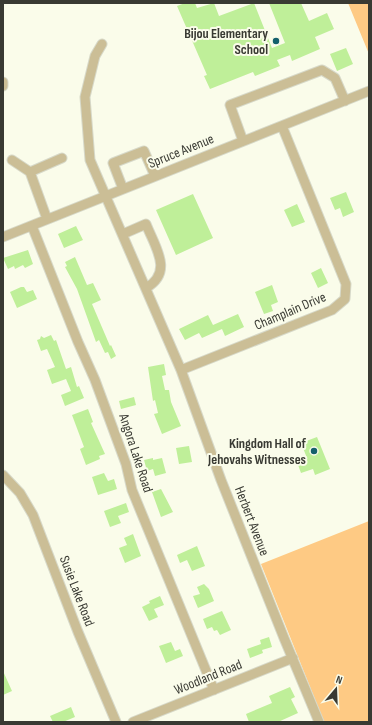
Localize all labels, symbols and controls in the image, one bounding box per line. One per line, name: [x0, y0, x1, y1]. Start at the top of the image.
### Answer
place label: Bijou Elementary School: [184, 25, 268, 58]
marker: Bijou Elementary School: [271, 36, 281, 46]
street label: Spruce Avenue: [146, 130, 216, 172]
street label: Champlain Drive: [252, 288, 328, 334]
street label: Angora Lake Road: [115, 410, 157, 495]
place label: Kingdom Hall of Jehovahs Witnesses: [207, 435, 307, 468]
marker: Kingdom Hall of Jehovahs Witnesses: [309, 446, 319, 456]
street label: Herbert Avenue: [231, 484, 273, 558]
street label: Susie Lake Road: [56, 553, 98, 629]
street label: Woodland Road: [172, 656, 245, 698]
north arrow: [316, 669, 356, 709]
text: N: [334, 673, 344, 687]

